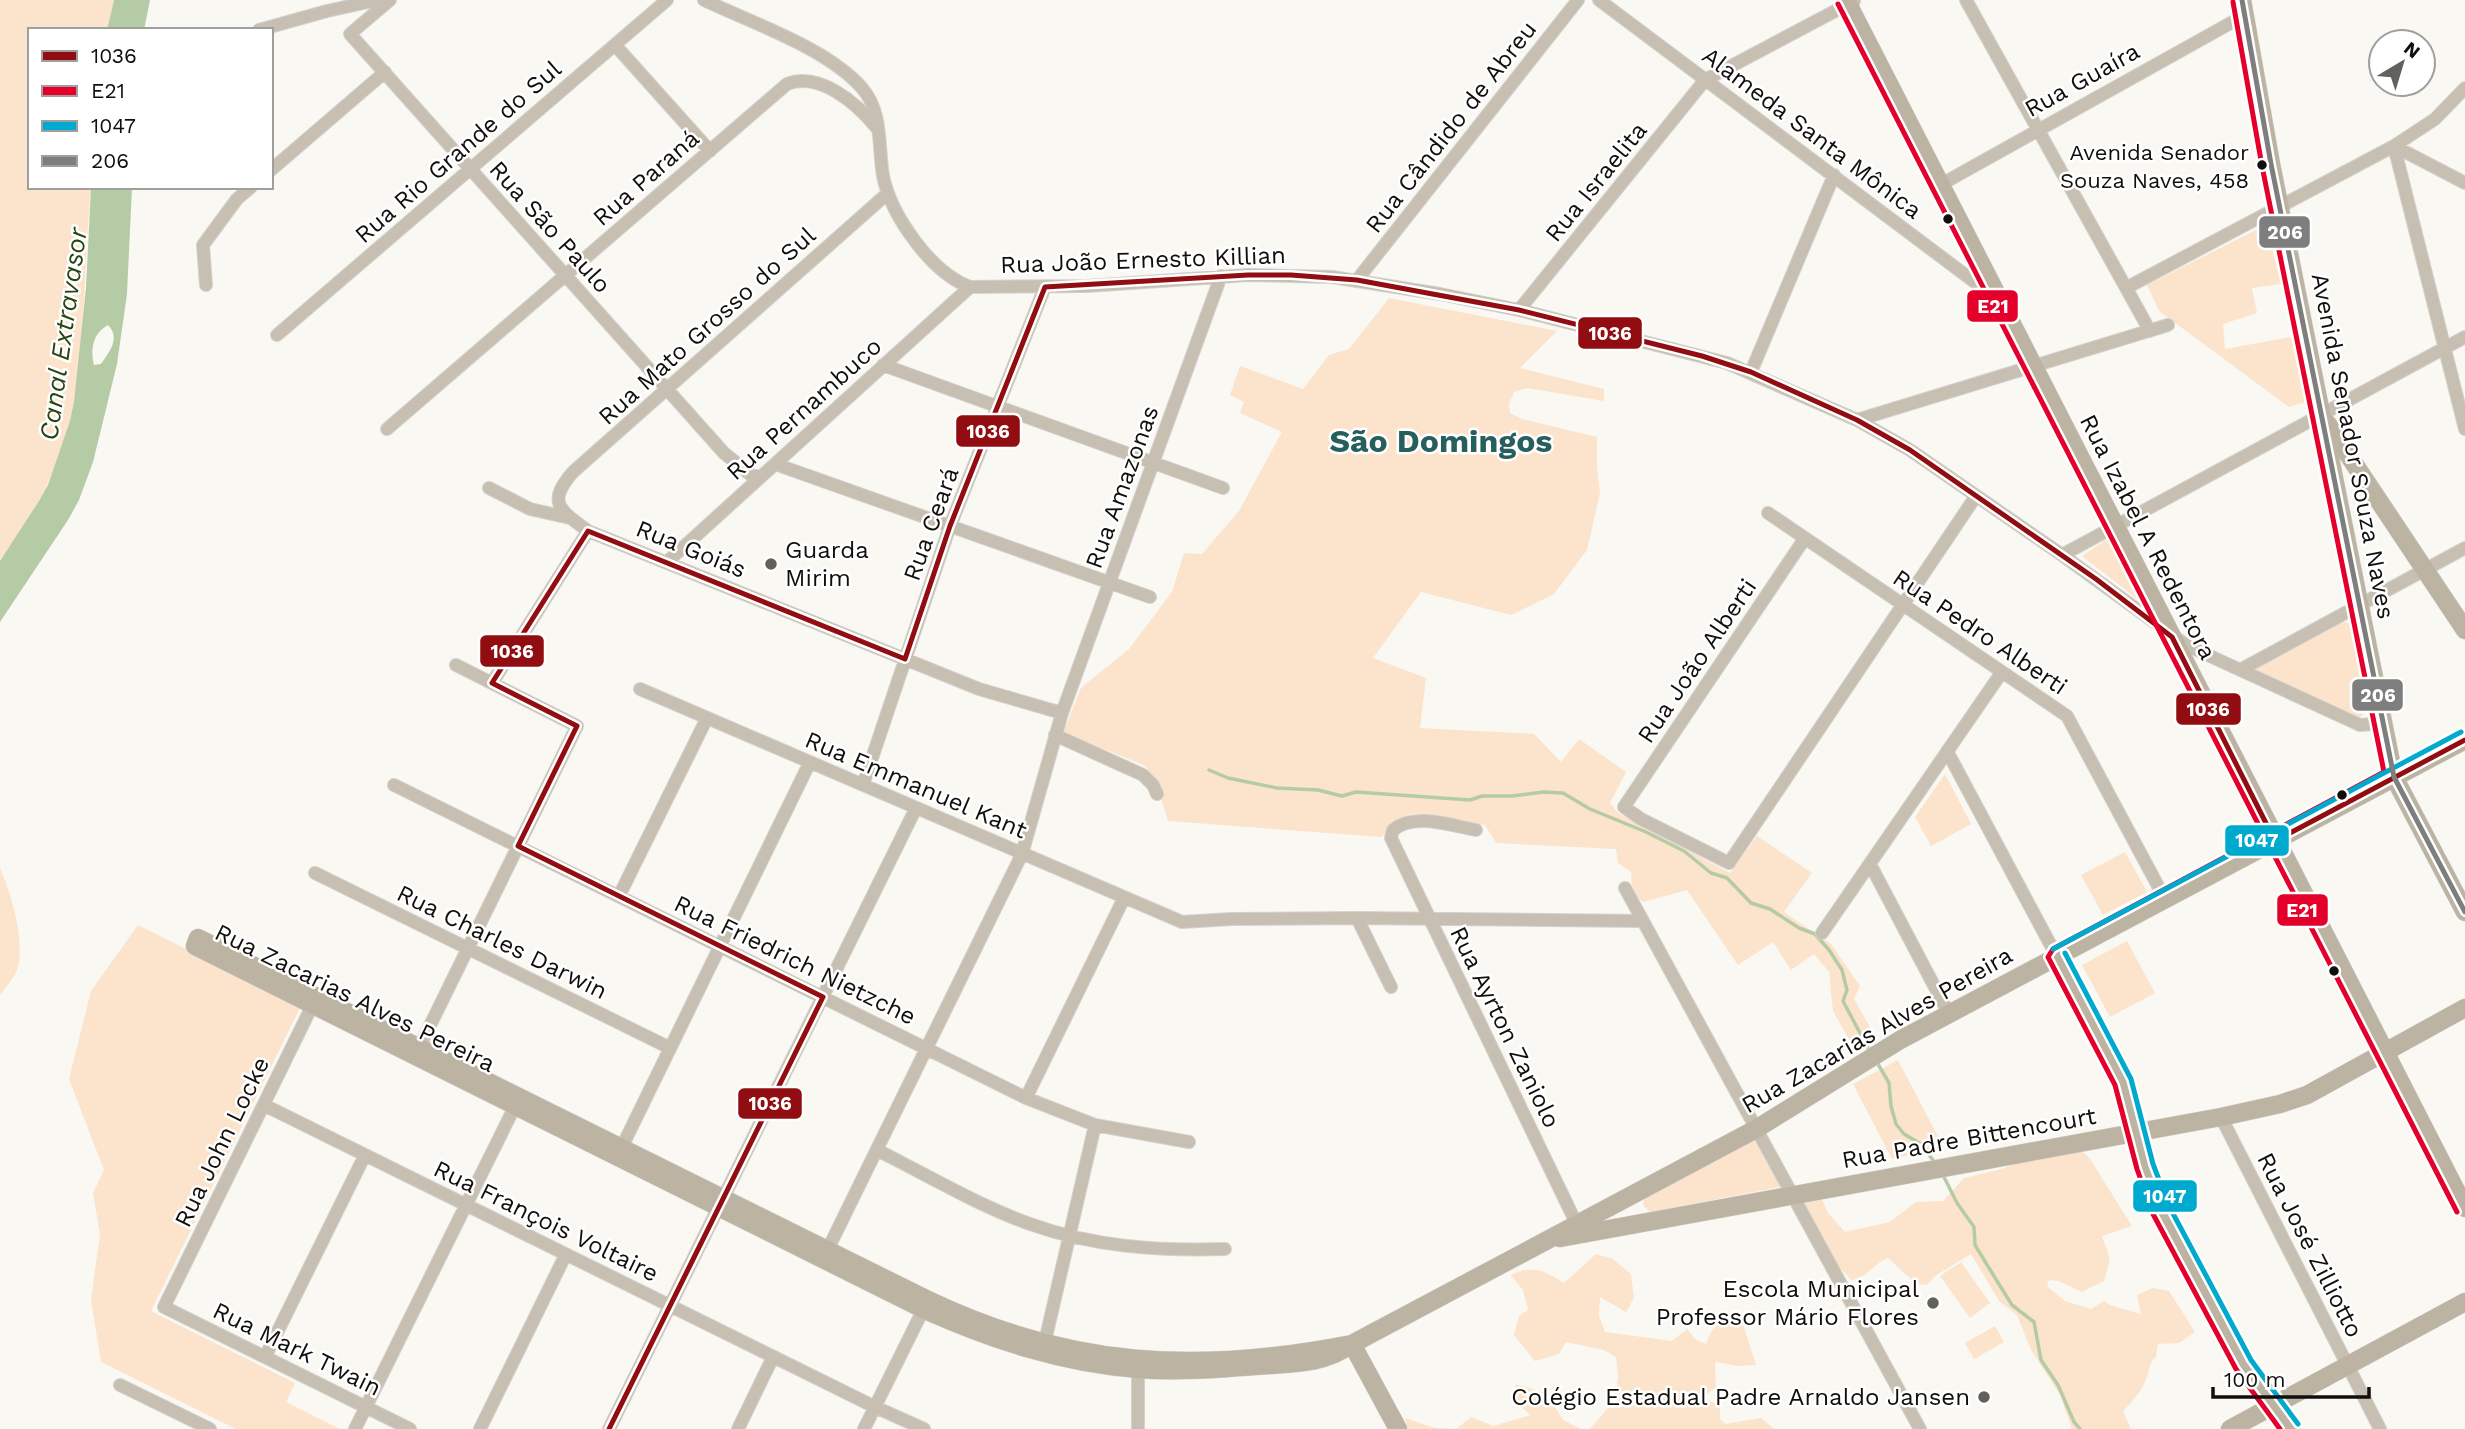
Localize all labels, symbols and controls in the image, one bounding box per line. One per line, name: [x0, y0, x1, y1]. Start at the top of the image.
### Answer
street label: Rua Cândido de Abreu: [1360, 16, 1542, 238]
legend: [28, 28, 273, 189]
north arrow: [2367, 28, 2437, 98]
street label: Rua Guaíra: [2020, 37, 2144, 123]
text: N: [2400, 37, 2425, 63]
street label: Alameda Santa Mônica: [1697, 41, 1927, 225]
text: 1036: [91, 43, 137, 68]
street label: Rua Rio Grande do Sul: [349, 54, 567, 249]
text: E21: [91, 78, 125, 103]
text: 1047: [91, 113, 136, 138]
street label: Rua Israelita: [1539, 117, 1653, 247]
street label: Rua Paraná: [587, 124, 705, 232]
place label: Avenida Senador Souza Naves, 458: [2060, 140, 2249, 193]
text: 206: [91, 148, 129, 173]
street label: Rua São Paulo: [483, 155, 617, 299]
marker: Avenida Senador Souza Naves, 458: [2255, 158, 2269, 172]
unlabelled marker: [1941, 212, 1955, 226]
line badge: 206: [2258, 215, 2311, 249]
street label: Rua Mato Grosso do Sul: [593, 221, 822, 431]
text: 206: [2267, 221, 2303, 244]
water label: Canal Extravasor: [33, 225, 93, 442]
street label: Rua João Ernesto Killian: [1000, 241, 1286, 279]
street label: Avenida Senador Souza Naves: [2306, 271, 2400, 621]
line badge: E21: [1966, 289, 2019, 323]
text: E21: [1977, 295, 2009, 318]
line badge: 1036: [1577, 316, 1643, 350]
text: 1036: [1588, 322, 1632, 345]
street label: Rua Pernambuco: [721, 332, 887, 486]
street label: Rua Amazonas: [1080, 402, 1164, 572]
street label: Rua Izabel A Redentora: [2074, 410, 2222, 664]
line badge: 1036: [955, 414, 1021, 448]
text: 1036: [966, 420, 1010, 443]
district label: São Domingos: [1330, 422, 1552, 460]
street label: Rua Ceará: [898, 463, 964, 585]
street label: Rua Goiás: [632, 514, 750, 584]
place label: Guarda Mirim: [785, 536, 869, 592]
marker: Guarda Mirim: [763, 556, 779, 572]
street label: Rua Pedro Alberti: [1888, 563, 2072, 701]
street label: Rua João Alberti: [1632, 574, 1762, 748]
line badge: 1036: [479, 634, 545, 668]
text: 1036: [490, 640, 534, 663]
line badge: 206: [2351, 678, 2404, 712]
text: 206: [2360, 684, 2396, 707]
line badge: 1036: [2175, 692, 2242, 726]
text: 1036: [2186, 698, 2230, 721]
street label: Rua Emmanuel Kant: [801, 726, 1031, 844]
unlabelled marker: [2335, 788, 2349, 802]
line badge: 1047: [2224, 824, 2290, 857]
text: 1047: [2235, 829, 2279, 852]
street label: Rua Charles Darwin: [392, 879, 612, 1005]
street label: Rua Friedrich Nietzche: [670, 889, 920, 1031]
line badge: E21: [2276, 893, 2329, 927]
text: E21: [2286, 899, 2318, 922]
street label: Rua Zacarias Alves Pereira: [210, 918, 500, 1078]
street label: Rua Ayrton Zaniolo: [1444, 922, 1566, 1132]
street label: Rua Zacarias Alves Pereira: [1737, 941, 2017, 1119]
unlabelled marker: [2327, 964, 2341, 978]
street label: Rua John Locke: [169, 1052, 275, 1232]
line badge: 1036: [737, 1087, 803, 1120]
text: 1036: [748, 1092, 792, 1115]
street label: Rua Padre Bittencourt: [1840, 1102, 2098, 1174]
street label: Rua José Zilliotto: [2251, 1148, 2369, 1342]
street label: Rua François Voltaire: [429, 1154, 663, 1288]
line badge: 1047: [2132, 1179, 2198, 1213]
text: 1047: [2143, 1185, 2187, 1208]
place label: Escola Municipal Professor Mário Flores: [1656, 1275, 1920, 1331]
marker: Escola Municipal Professor Mário Flores: [1925, 1295, 1941, 1311]
street label: Rua Mark Twain: [208, 1296, 386, 1402]
scale bar: [2213, 1356, 2369, 1400]
text: 100 m: [2224, 1367, 2286, 1392]
place label: Colégio Estadual Padre Arnaldo Jansen: [1511, 1383, 1970, 1411]
marker: Colégio Estadual Padre Arnaldo Jansen: [1976, 1389, 1992, 1405]

